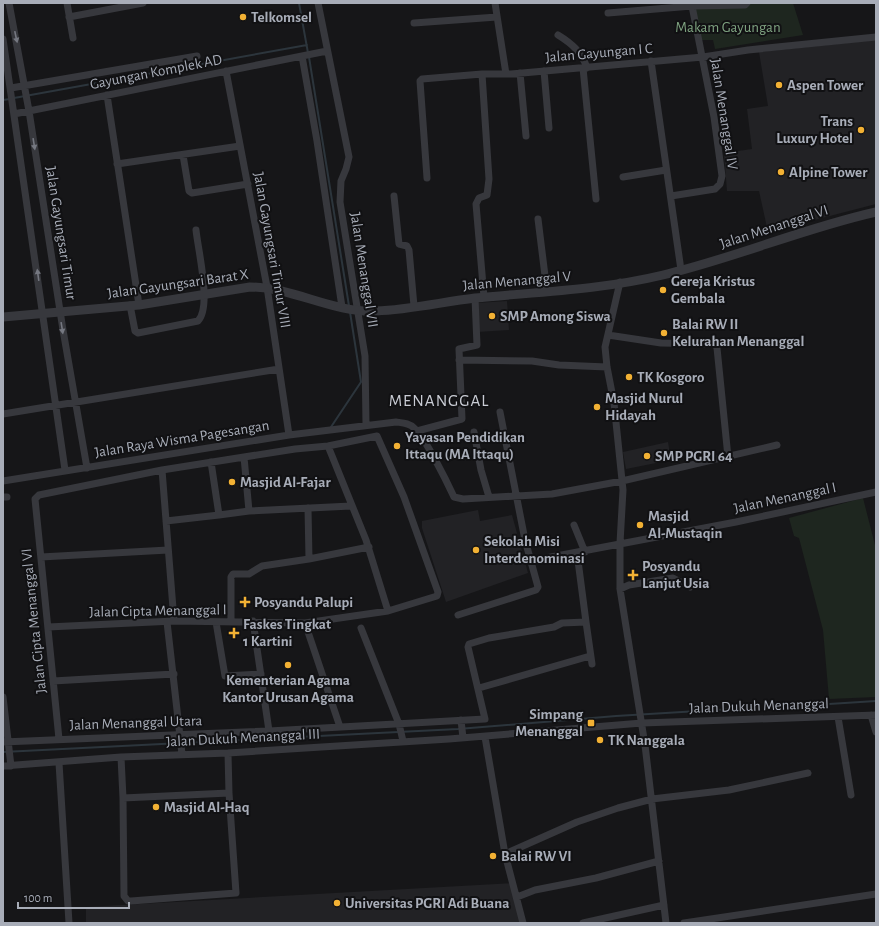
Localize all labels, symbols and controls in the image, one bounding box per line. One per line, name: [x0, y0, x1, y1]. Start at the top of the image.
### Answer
place label: Telkomsel: [251, 10, 312, 25]
marker: Telkomsel: [238, 12, 248, 22]
park label: Makam Gayungan: [675, 20, 781, 35]
one-way arrow: [13, 31, 19, 43]
street label: Jalan Gayungan I C: [545, 41, 653, 65]
street label: Gayungan Komplek AD: [89, 52, 224, 92]
street label: Jalan Menanggal IV: [708, 57, 740, 171]
place label: Aspen Tower: [787, 78, 864, 93]
marker: Aspen Tower: [774, 80, 784, 90]
place label: Trans Luxury Hotel: [776, 114, 853, 146]
marker: Trans Luxury Hotel: [856, 125, 866, 135]
one-way arrow: [31, 138, 37, 150]
street label: Jalan Gayungsari Timur: [43, 165, 79, 301]
place label: Alpine Tower: [789, 165, 868, 180]
marker: Alpine Tower: [776, 167, 786, 177]
street label: Jalan Gayungsari Timur VIII: [251, 171, 293, 329]
street label: Jalan Menanggal VI: [718, 202, 830, 252]
street label: Jalan Menanggal VII: [347, 211, 381, 329]
street label: Jalan Gayungsari Barat X: [106, 267, 250, 301]
one-way arrow: [35, 269, 41, 281]
street label: Jalan Menanggal V: [462, 269, 572, 293]
place label: Gereja Kristus Gembala: [671, 274, 755, 306]
marker: Gereja Kristus Gembala: [658, 285, 668, 295]
place label: SMP Among Siswa: [500, 309, 611, 324]
marker: SMP Among Siswa: [487, 311, 497, 321]
place label: Balai RW II Kelurahan Menanggal: [672, 317, 805, 349]
one-way arrow: [60, 322, 66, 334]
marker: Balai RW II Kelurahan Menanggal: [659, 328, 669, 338]
place label: TK Kosgoro: [637, 370, 705, 385]
marker: TK Kosgoro: [624, 372, 634, 382]
place label: Masjid Nurul Hidayah: [605, 391, 683, 423]
district label: MENANGGAL: [389, 392, 489, 409]
marker: Masjid Nurul Hidayah: [592, 402, 602, 412]
street label: Jalan Raya Wisma Pagesangan: [94, 418, 270, 460]
place label: Yayasan Pendidikan Ittaqu (MA Ittaqu): [405, 430, 525, 462]
marker: Yayasan Pendidikan Ittaqu (MA Ittaqu): [392, 441, 402, 451]
place label: SMP PGRI 64: [655, 449, 733, 464]
marker: SMP PGRI 64: [642, 451, 652, 461]
place label: Masjid Al-Fajar: [240, 475, 331, 490]
marker: Masjid Al-Fajar: [227, 477, 237, 487]
street label: Jalan Menanggal I: [732, 480, 838, 516]
place label: Masjid Al-Mustaqin: [648, 509, 722, 541]
marker: Masjid Al-Mustaqin: [635, 520, 645, 530]
place label: Sekolah Misi Interdenominasi: [484, 534, 585, 566]
marker: Sekolah Misi Interdenominasi: [471, 545, 481, 555]
street label: Jalan Cipta Menanggal VI: [19, 548, 49, 694]
place label: Posyandu Lanjut Usia: [642, 559, 709, 591]
marker: Posyandu Lanjut Usia: [627, 569, 639, 581]
place label: Posyandu Palupi: [254, 595, 353, 610]
marker: Posyandu Palupi: [239, 596, 251, 608]
street label: Jalan Cipta Menanggal I: [89, 602, 227, 620]
place label: Faskes Tingkat 1 Kartini: [243, 617, 331, 649]
marker: Faskes Tingkat 1 Kartini: [228, 627, 240, 639]
marker: Kementerian Agama Kantor Urusan Agama: [283, 660, 293, 670]
place label: Kementerian Agama Kantor Urusan Agama: [222, 673, 354, 705]
street label: Jalan Dukuh Menanggal: [689, 696, 829, 716]
place label: Simpang Menanggal: [515, 707, 583, 739]
street label: Jalan Menanggal Utara: [69, 713, 203, 733]
marker: Simpang Menanggal: [586, 718, 596, 728]
street label: Jalan Dukuh Menanggal III: [166, 726, 320, 750]
place label: TK Nanggala: [608, 733, 685, 748]
marker: TK Nanggala: [595, 735, 605, 745]
place label: Masjid Al-Haq: [164, 800, 250, 815]
marker: Masjid Al-Haq: [151, 802, 161, 812]
place label: Balai RW VI: [501, 849, 572, 864]
marker: Balai RW VI: [488, 851, 498, 861]
scale bar: [18, 884, 129, 910]
text: 100 m: [24, 892, 52, 904]
place label: Universitas PGRI Adi Buana: [345, 896, 509, 911]
marker: Universitas PGRI Adi Buana: [332, 898, 342, 908]

